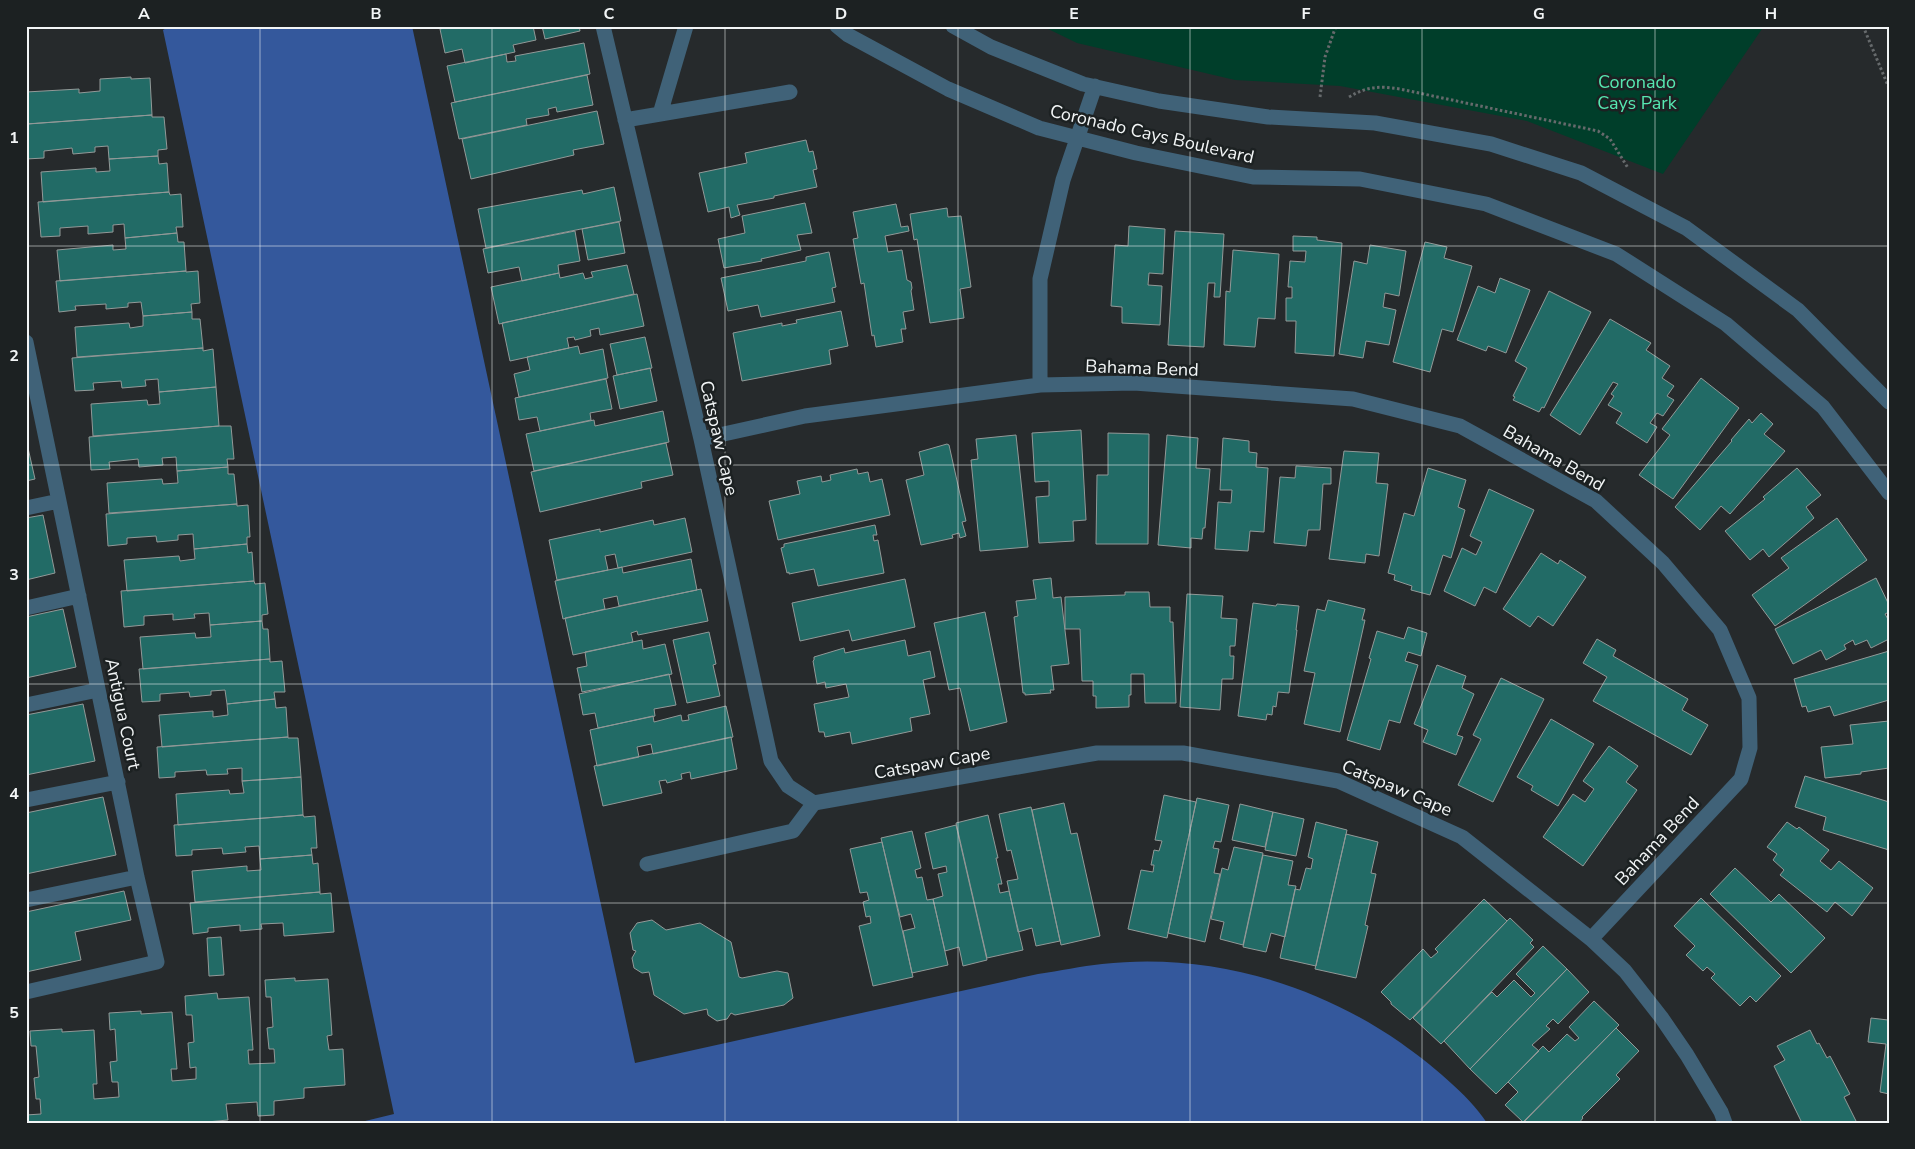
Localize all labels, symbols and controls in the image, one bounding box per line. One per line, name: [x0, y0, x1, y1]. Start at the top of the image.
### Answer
text: A: [138, 3, 150, 25]
text: B: [370, 3, 382, 25]
text: C: [604, 3, 615, 25]
text: D: [835, 3, 847, 25]
text: E: [1069, 3, 1079, 25]
text: F: [1302, 3, 1311, 25]
text: G: [1533, 3, 1545, 25]
text: H: [1765, 3, 1777, 25]
park label: Coronado Cays Park: [1597, 70, 1678, 115]
street label: Coronado Cays Boulevard: [1048, 99, 1256, 169]
text: 1: [9, 127, 19, 149]
text: 2: [9, 345, 19, 367]
street label: Bahama Bend: [1085, 354, 1199, 382]
street label: Catspaw Cape: [694, 378, 744, 498]
street label: Bahama Bend: [1499, 419, 1609, 497]
text: 3: [9, 564, 19, 586]
street label: Antigua Court: [99, 656, 147, 773]
street label: Catspaw Cape: [872, 741, 992, 785]
street label: Catspaw Cape: [1338, 754, 1456, 822]
text: 4: [9, 783, 19, 805]
street label: Bahama Bend: [1610, 791, 1704, 891]
text: 5: [9, 1002, 19, 1024]

